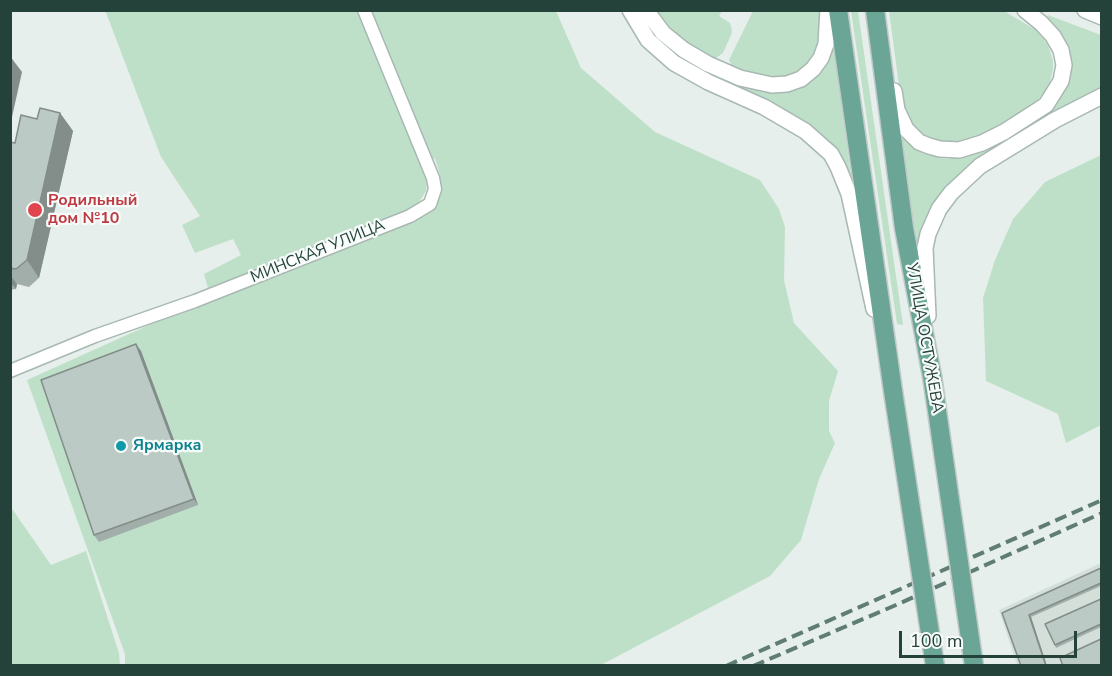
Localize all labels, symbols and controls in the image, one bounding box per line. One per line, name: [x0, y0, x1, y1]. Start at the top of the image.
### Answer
place label: Родильный дом №10: [48, 191, 137, 229]
marker: Родильный дом №10: [26, 201, 44, 219]
street label: МИНСКАЯ УЛИЦА: [248, 216, 388, 288]
street label: УЛИЦА ОСТУЖЕВА: [901, 261, 947, 415]
place label: Ярмарка: [133, 436, 202, 456]
marker: Ярмарка: [114, 439, 128, 453]
scale bar: [902, 619, 1080, 657]
text: 100 m: [910, 629, 962, 653]

